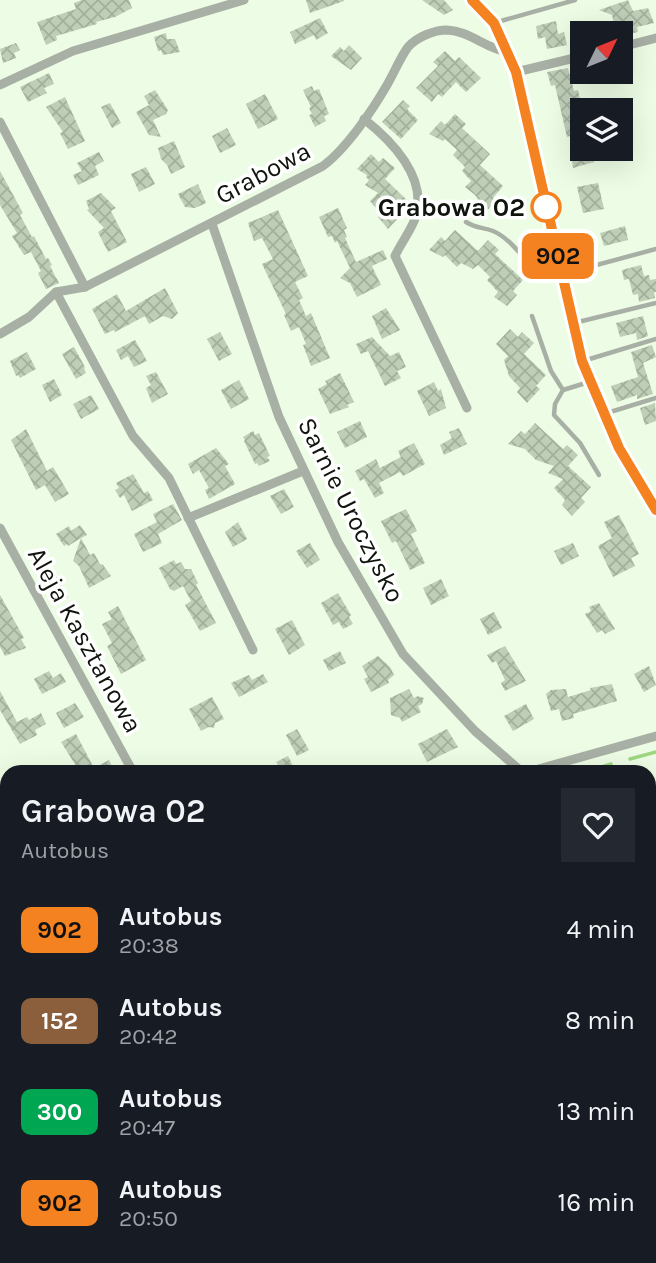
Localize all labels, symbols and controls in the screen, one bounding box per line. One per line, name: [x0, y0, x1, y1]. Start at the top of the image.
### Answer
north arrow: [570, 21, 634, 84]
map controls: [570, 21, 633, 161]
button: layers: [570, 98, 633, 161]
street label: Grabowa: [210, 135, 316, 211]
place label: Grabowa 02: [378, 192, 525, 223]
marker: Grabowa 02: [531, 192, 561, 222]
line badge: 902: [518, 233, 598, 279]
text: 902: [536, 242, 580, 270]
street label: Sarnie Uroczysko: [291, 412, 411, 608]
street label: Aleja Kasztanowa: [21, 542, 149, 738]
button: heart: [561, 788, 635, 862]
text: Grabowa 02: [21, 792, 205, 830]
text: Autobus: [21, 837, 109, 864]
text: Autobus: [119, 901, 223, 932]
text: 4 min: [567, 914, 635, 945]
text: 902: [37, 916, 82, 944]
text: 20:38: [119, 932, 179, 959]
text: Autobus: [119, 992, 223, 1023]
text: 8 min: [565, 1005, 635, 1036]
text: 152: [41, 1007, 78, 1035]
text: 20:42: [119, 1023, 177, 1050]
text: Autobus: [119, 1083, 223, 1114]
text: 13 min: [557, 1096, 635, 1127]
text: 300: [37, 1098, 82, 1126]
text: 20:47: [119, 1114, 175, 1141]
text: Autobus: [119, 1174, 223, 1205]
text: 16 min: [558, 1187, 635, 1218]
text: 902: [37, 1189, 82, 1217]
text: 20:50: [119, 1205, 178, 1232]

